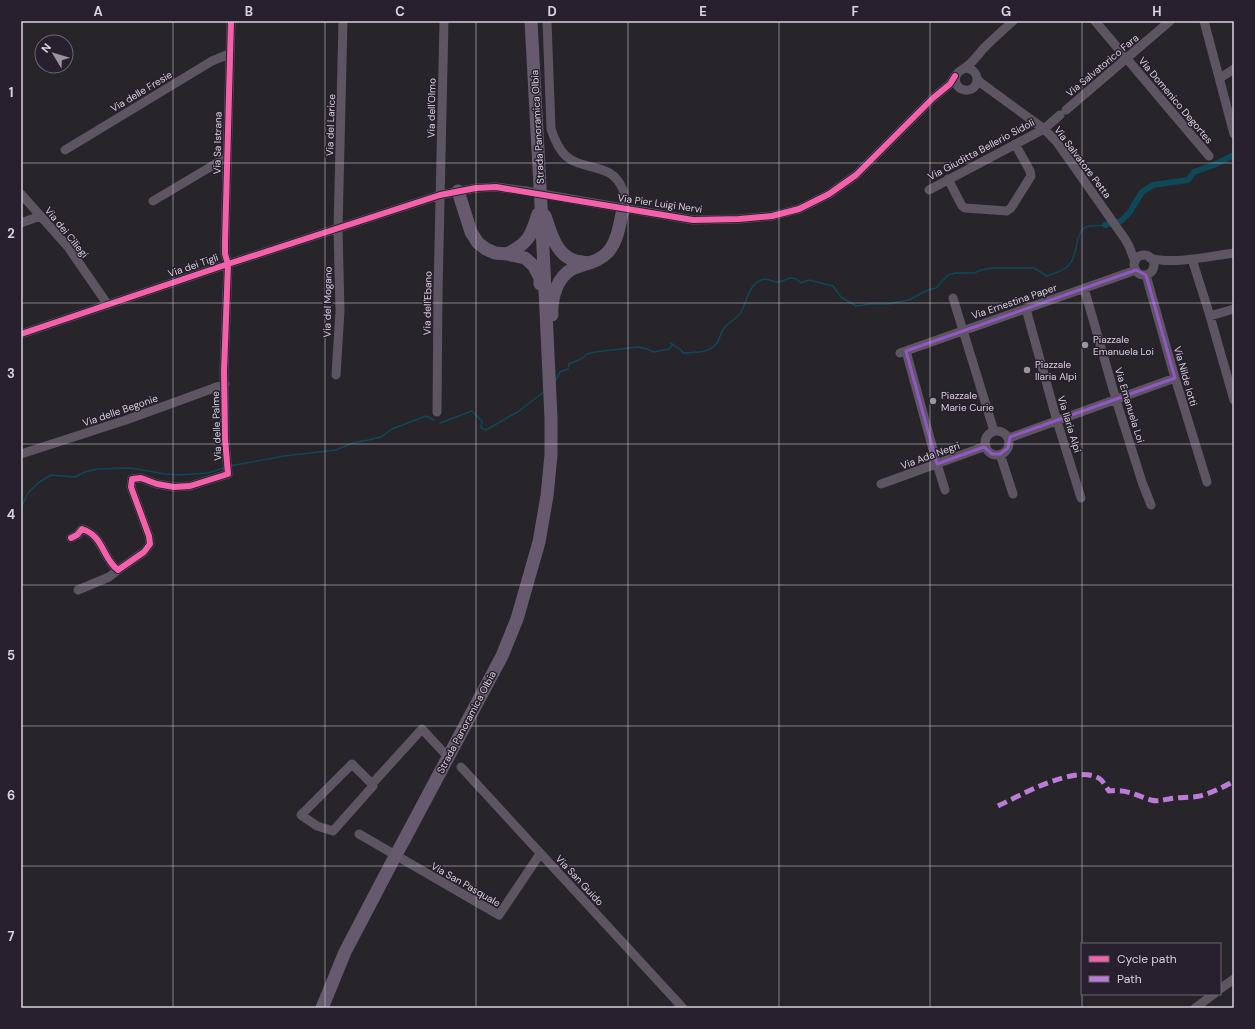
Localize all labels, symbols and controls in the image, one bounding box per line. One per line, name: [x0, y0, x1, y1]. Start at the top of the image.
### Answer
text: A: [93, 3, 103, 20]
text: B: [245, 3, 253, 20]
text: C: [395, 3, 405, 20]
text: D: [547, 3, 557, 20]
text: E: [699, 3, 707, 20]
text: F: [851, 3, 859, 20]
text: G: [1001, 3, 1011, 20]
text: H: [1152, 3, 1162, 20]
street label: Via Salvatorico Fara: [1063, 31, 1141, 100]
north arrow: [34, 34, 74, 74]
text: N: [38, 40, 54, 55]
street label: Via Domenico Degortes: [1136, 54, 1216, 146]
street label: Via delle Fresie: [108, 68, 175, 115]
street label: Strada Panoramica Olbia: [528, 70, 547, 184]
street label: Via dell'Olmo: [424, 78, 439, 138]
text: 1: [9, 84, 13, 101]
street label: Via del Larice: [323, 93, 338, 156]
street label: Via Sa Istrana: [210, 112, 225, 174]
street label: Via Giuditta Bellerio Sidoli: [926, 116, 1037, 183]
street label: Via Salvatore Petta: [1051, 124, 1114, 201]
street label: Via Pier Luigi Nervi: [617, 191, 703, 216]
street label: Via dei Ciliegi: [42, 204, 91, 261]
text: 2: [7, 225, 15, 242]
street label: Via dei Tigli: [166, 251, 220, 280]
street label: Via del Mogano: [320, 266, 335, 338]
street label: Via dell'Ebano: [420, 271, 435, 335]
street label: Via Ernestina Paper: [970, 281, 1059, 322]
place label: Piazzale Emanuela Loi: [1093, 333, 1154, 358]
marker: Piazzale Emanuela Loi: [1080, 340, 1090, 350]
street label: Via Nilde Iotti: [1171, 345, 1200, 408]
place label: Piazzale Ilaria Alpi: [1035, 358, 1077, 383]
text: 3: [7, 365, 15, 382]
marker: Piazzale Ilaria Alpi: [1022, 365, 1032, 375]
street label: Via Emanuela Loi: [1112, 366, 1147, 444]
place label: Piazzale Marie Curie: [941, 389, 994, 414]
street label: Via delle Begonie: [81, 391, 160, 429]
street label: Via delle Palme: [209, 391, 224, 461]
street label: Via Ilaria Alpi: [1055, 394, 1084, 454]
marker: Piazzale Marie Curie: [928, 396, 938, 406]
street label: Via Ada Negri: [899, 439, 962, 472]
text: 4: [7, 506, 15, 523]
text: 5: [7, 647, 15, 664]
street label: Strada Panoramica Olbia: [434, 669, 499, 776]
text: 6: [7, 787, 15, 804]
street label: Via San Guido: [553, 852, 607, 908]
street label: Via San Pasquale: [429, 859, 503, 910]
text: 7: [8, 928, 15, 945]
legend: [1081, 943, 1221, 995]
text: Cycle path: [1117, 951, 1177, 967]
text: Path: [1117, 971, 1142, 987]

